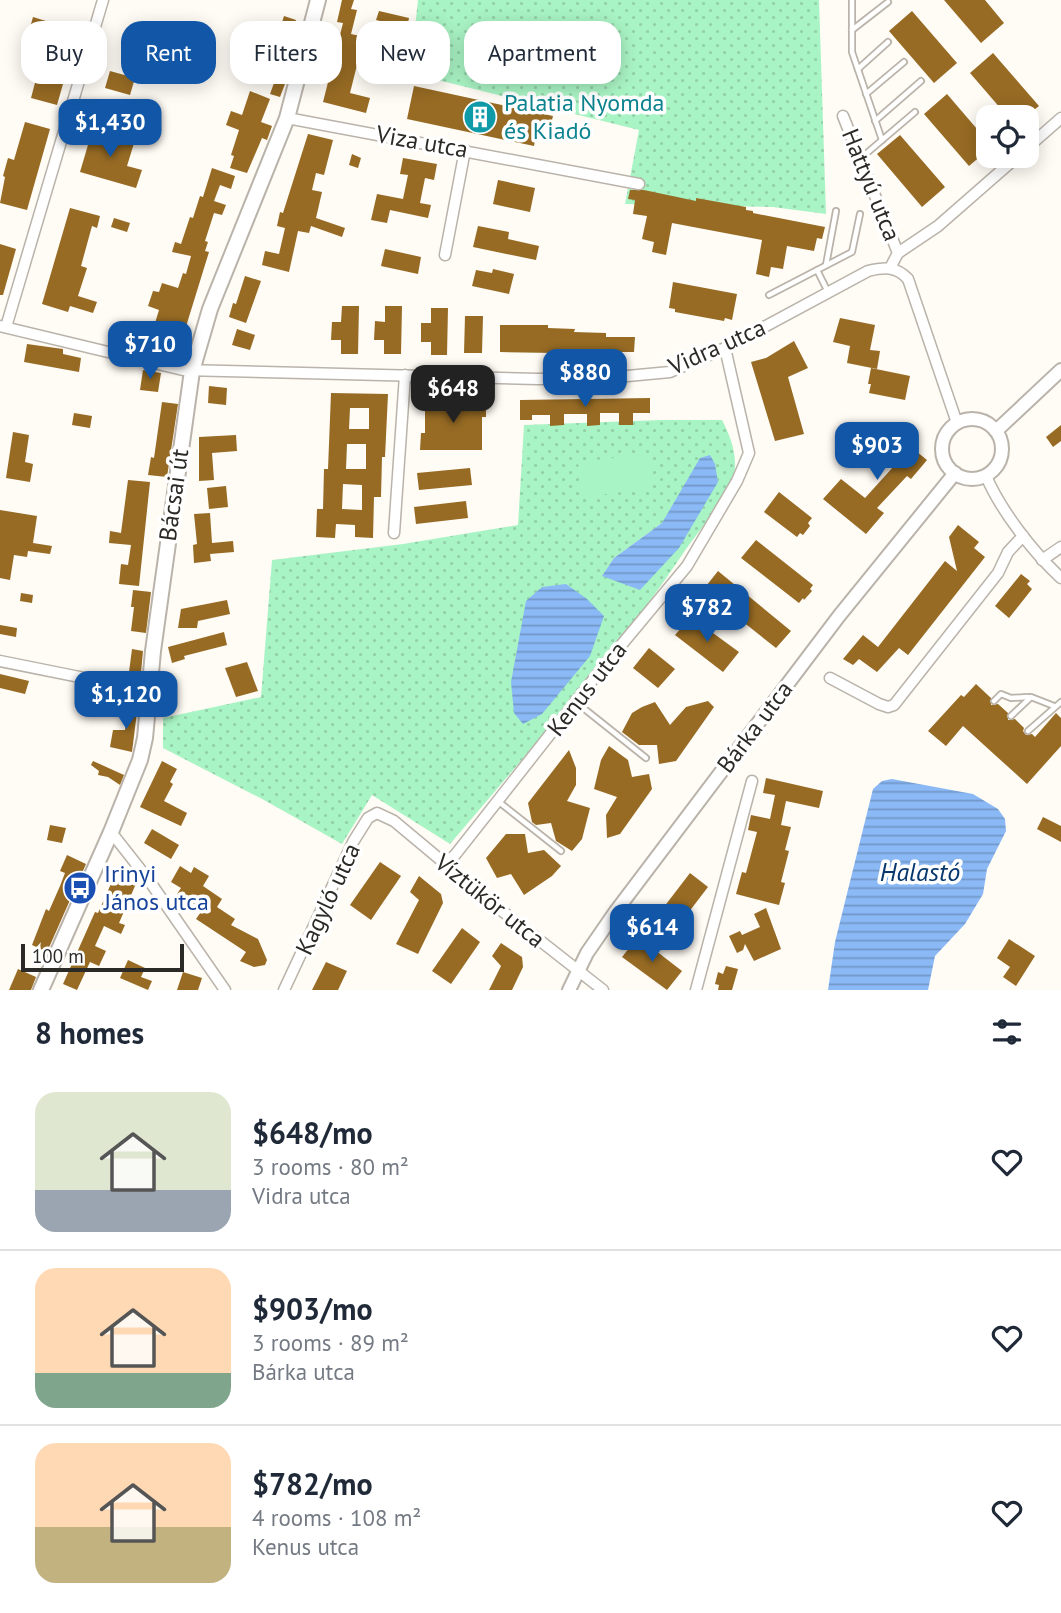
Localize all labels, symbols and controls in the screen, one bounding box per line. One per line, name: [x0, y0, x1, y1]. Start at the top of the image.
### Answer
chip: Buy: [21, 21, 107, 84]
chip: Rent: [121, 21, 216, 84]
chip: Filters: [230, 21, 342, 84]
chip: New: [356, 21, 450, 84]
chip: Apartment: [464, 21, 621, 84]
place label: Palatia Nyomda és Kiadó: [504, 87, 665, 146]
building icon: Palatia Nyomda és Kiadó: [461, 98, 499, 136]
pin: $1,430: [53, 100, 167, 159]
map controls: [976, 105, 1039, 168]
button: locate: [976, 105, 1039, 168]
text: $1,430: [74, 107, 146, 136]
street label: Viza utca: [373, 118, 470, 165]
street label: Hattyú utca: [835, 124, 908, 245]
street label: Vidra utca: [663, 311, 770, 382]
pin: $710: [109, 322, 191, 381]
text: $710: [124, 329, 176, 358]
pin: $880: [544, 350, 626, 409]
text: $880: [559, 357, 611, 386]
pin: $648: [412, 366, 494, 425]
text: $648: [427, 373, 479, 402]
pin: $903: [836, 422, 918, 482]
text: $903: [851, 430, 903, 459]
street label: Bácsai út: [152, 447, 195, 543]
pin: $782: [666, 584, 748, 644]
text: $782: [681, 592, 733, 621]
street label: Kenus utca: [540, 635, 633, 742]
pin: $1,120: [69, 672, 183, 731]
street label: Bárka utca: [710, 674, 799, 779]
text: $1,120: [90, 679, 162, 708]
street label: Kagyló utca: [288, 838, 367, 960]
street label: Víztükör utca: [428, 846, 552, 954]
water label: Halastó: [880, 855, 960, 888]
place label: Irinyi János utca: [103, 858, 209, 917]
bus stop icon: Irinyi János utca: [61, 869, 99, 907]
pin: $614: [611, 904, 693, 964]
text: $614: [626, 912, 678, 941]
scale bar: [21, 941, 184, 973]
text: 100 m: [32, 944, 84, 968]
text: 8 homes: [35, 1013, 144, 1052]
icon: filters: [988, 1013, 1026, 1051]
text: $648/mo: [252, 1113, 373, 1152]
icon: home: [91, 1120, 175, 1204]
icon: heart: [988, 1143, 1026, 1181]
text: 3 rooms · 80 m²: [252, 1152, 409, 1181]
text: Vidra utca: [252, 1181, 351, 1210]
text: $903/mo: [252, 1289, 373, 1328]
icon: home: [91, 1296, 175, 1380]
icon: heart: [988, 1319, 1026, 1357]
text: 3 rooms · 89 m²: [252, 1328, 409, 1357]
text: Bárka utca: [252, 1357, 355, 1386]
text: $782/mo: [252, 1464, 373, 1503]
icon: home: [91, 1471, 175, 1555]
icon: heart: [988, 1494, 1026, 1532]
text: 4 rooms · 108 m²: [252, 1503, 421, 1532]
text: Kenus utca: [252, 1532, 359, 1561]

